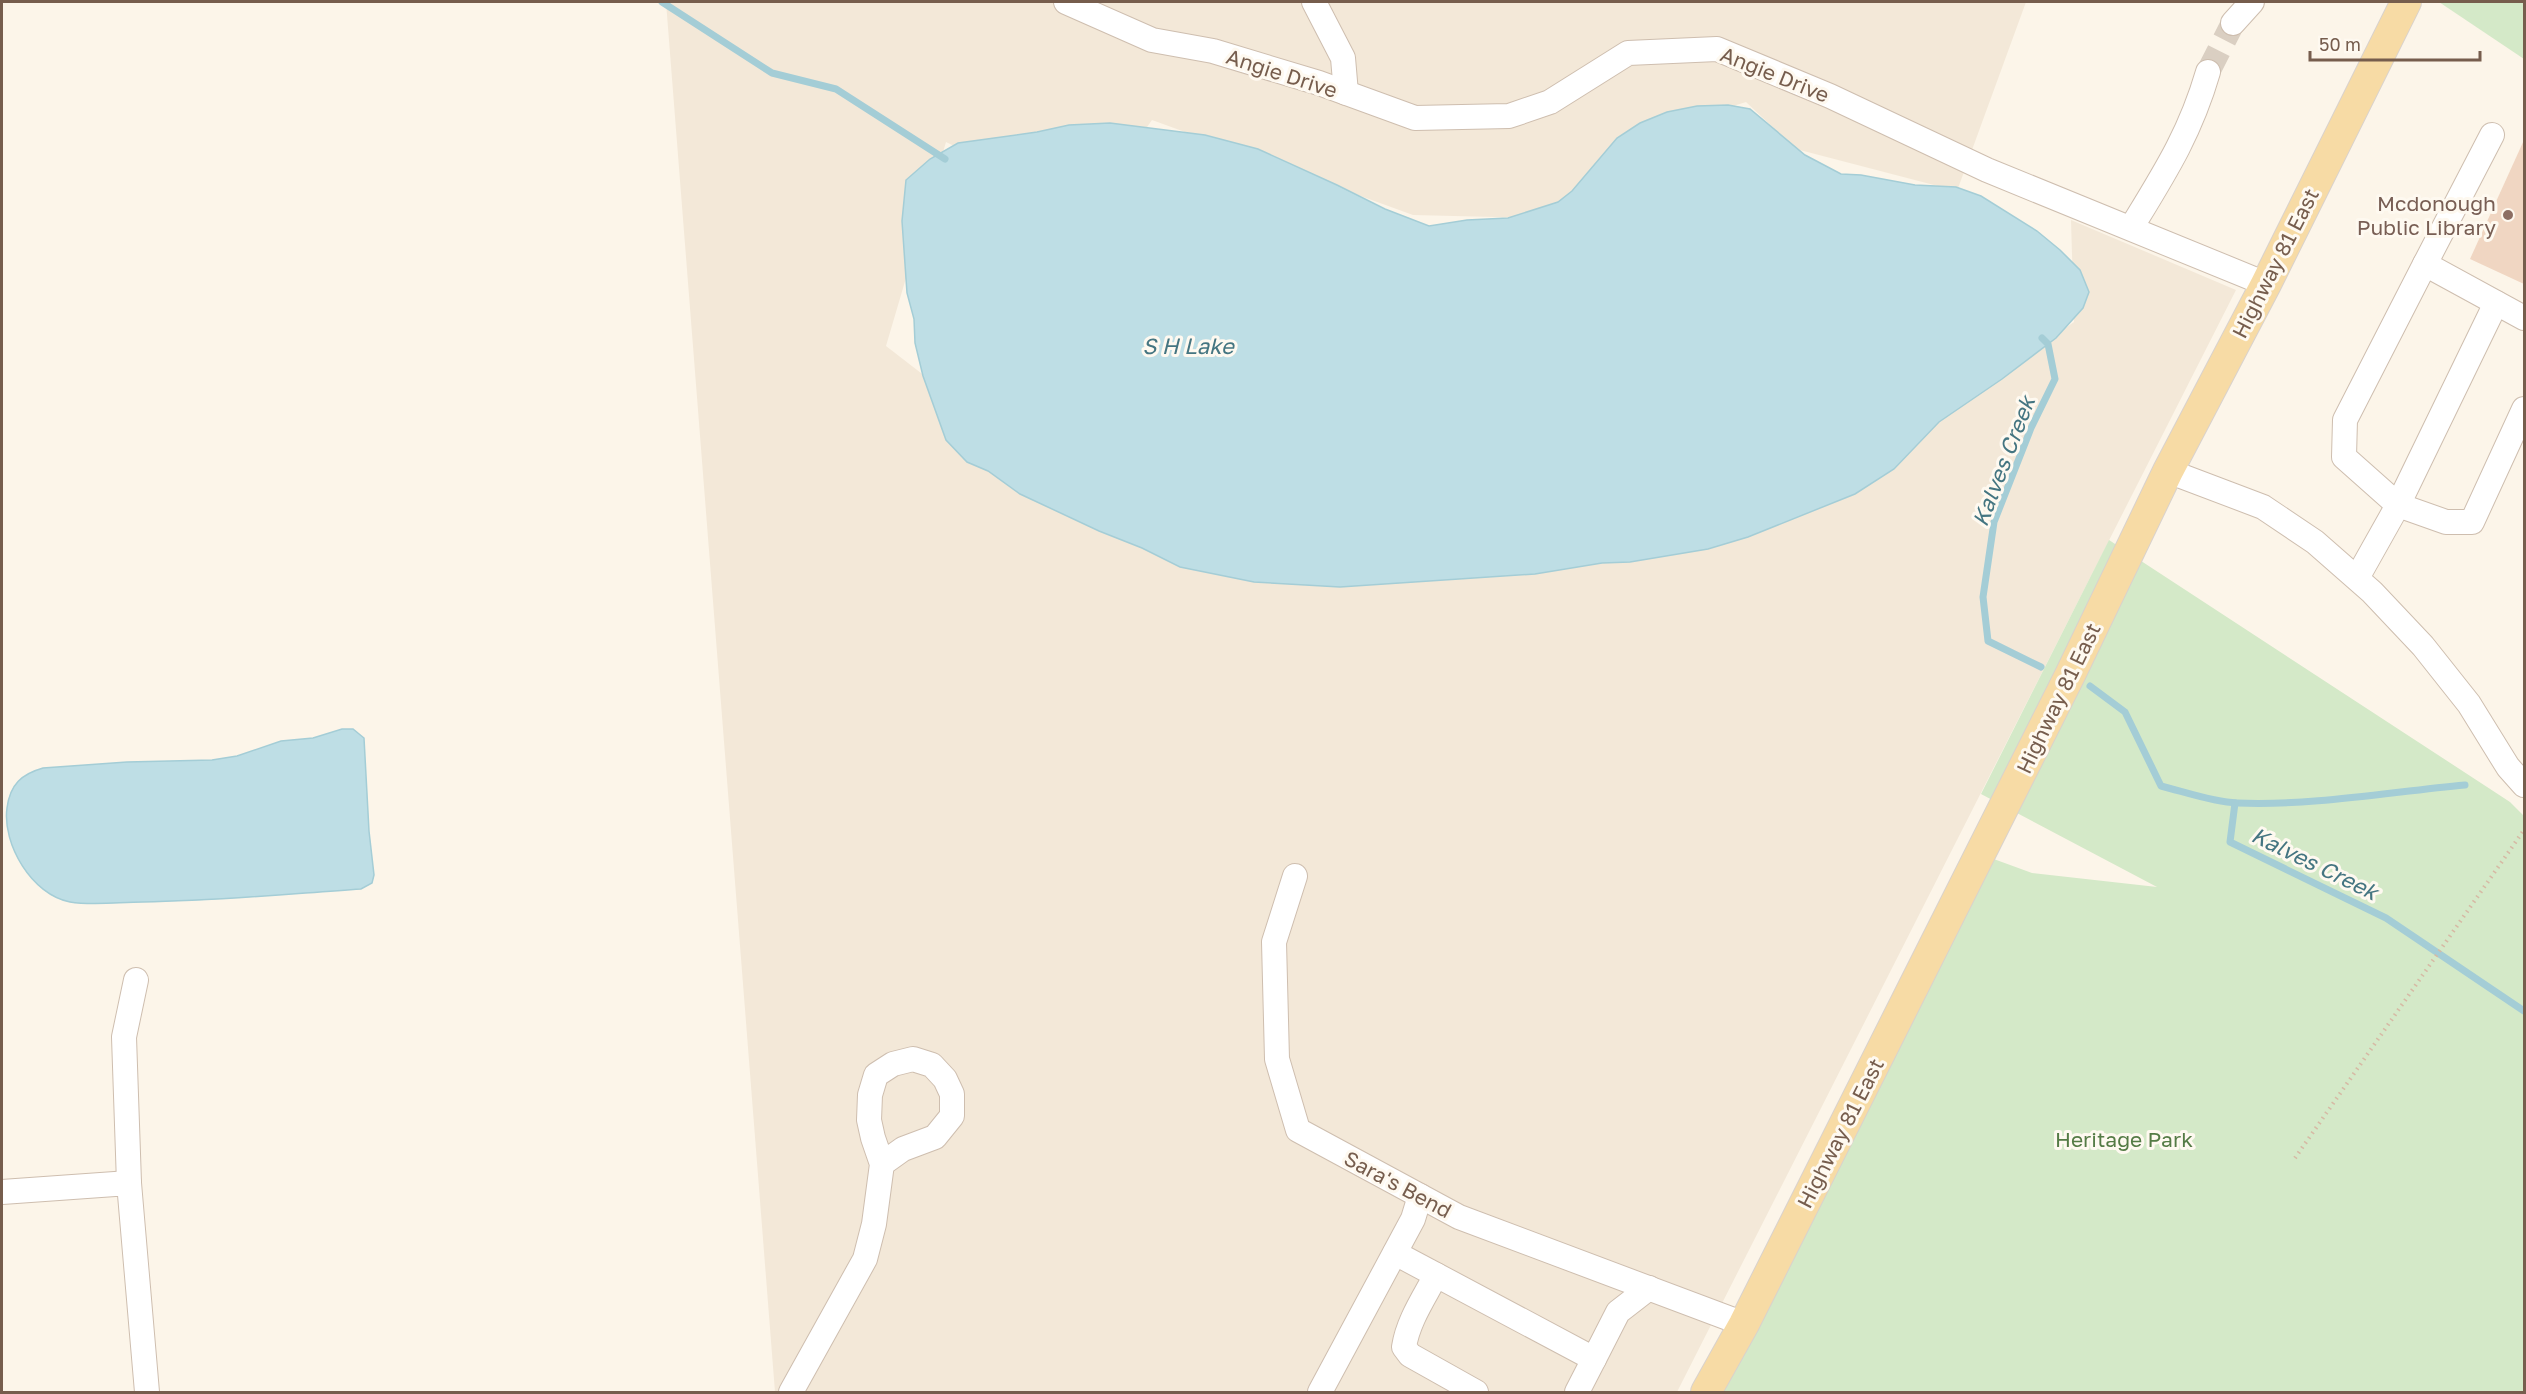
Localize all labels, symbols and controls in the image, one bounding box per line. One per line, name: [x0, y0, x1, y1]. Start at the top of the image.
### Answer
scale bar: [2310, 24, 2480, 62]
text: 50 m: [2319, 33, 2361, 55]
street label: Angie Drive: [1717, 40, 1833, 108]
street label: Angie Drive: [1223, 43, 1341, 103]
street label: Highway 81 East: [2226, 184, 2324, 342]
place label: Mcdonough Public Library: [2357, 190, 2496, 240]
marker: Mcdonough Public Library: [2501, 208, 2515, 222]
water label: S H Lake: [1142, 332, 1236, 359]
water label: Kalves Creek: [1966, 390, 2041, 530]
street label: Highway 81 East: [2010, 618, 2106, 778]
water label: Kalves Creek: [2247, 821, 2385, 906]
street label: Highway 81 East: [1791, 1054, 1889, 1212]
park label: Heritage Park: [2055, 1126, 2193, 1152]
street label: Sara's Bend: [1340, 1145, 1456, 1223]

